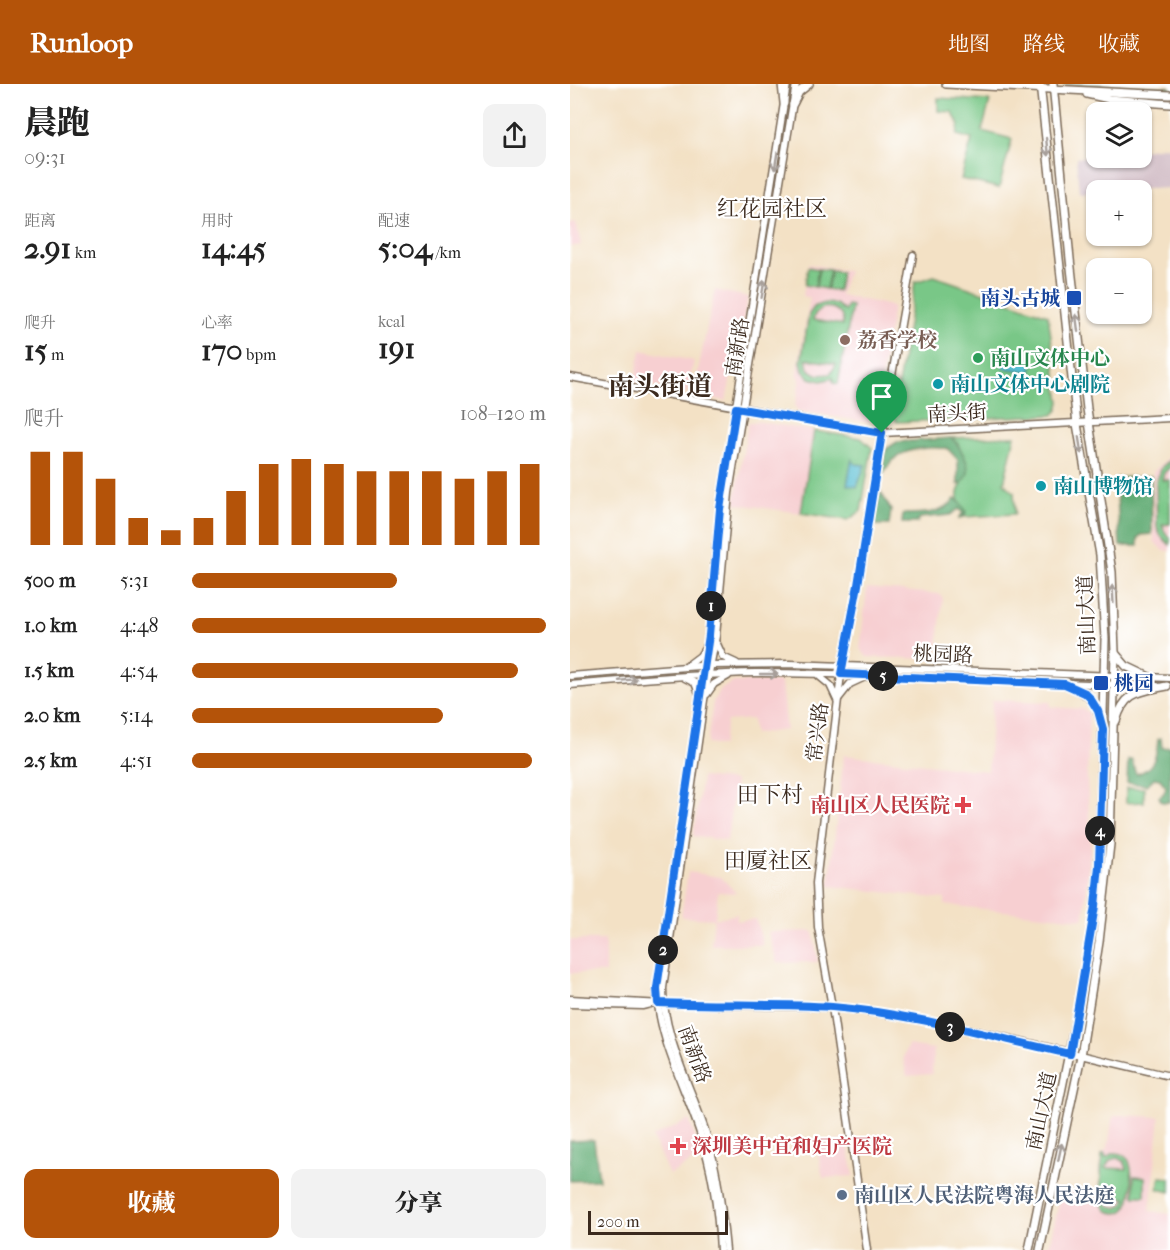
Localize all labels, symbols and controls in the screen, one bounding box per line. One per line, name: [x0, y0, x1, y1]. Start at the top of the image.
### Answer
text: Runloop: [30, 26, 133, 59]
text: 地图: [948, 32, 990, 56]
text: 路线: [1023, 32, 1065, 56]
text: 收藏: [1098, 32, 1140, 56]
map controls: [1086, 102, 1152, 324]
button: layers: [1086, 102, 1152, 168]
text: 晨跑: [24, 104, 90, 143]
button: share: [483, 104, 546, 167]
one-way arrow: [1041, 136, 1052, 156]
text: 09:31: [24, 146, 66, 169]
one-way arrow: [770, 150, 781, 170]
button: +: [1086, 180, 1152, 246]
district label: 红花园社区: [717, 196, 827, 222]
text: 距离: [24, 211, 56, 230]
text: 用时: [201, 211, 233, 230]
text: 配速: [378, 211, 410, 230]
text: 2.91: [24, 231, 71, 266]
text: 14:45: [201, 231, 267, 266]
text: 5:04: [378, 231, 432, 266]
text: km: [71, 243, 96, 262]
text: /km: [432, 243, 461, 262]
button: −: [1086, 258, 1152, 324]
one-way arrow: [758, 280, 769, 300]
place label: 南头古城: [980, 287, 1060, 310]
marker: 南头古城: [1065, 289, 1083, 307]
text: kcal: [378, 312, 405, 331]
text: 爬升: [24, 313, 56, 332]
text: 心率: [201, 313, 233, 332]
one-way arrow: [1071, 314, 1082, 334]
street label: 南新路: [721, 316, 754, 379]
place label: 荔香学校: [857, 329, 937, 352]
text: 191: [378, 331, 415, 366]
text: 15: [24, 333, 48, 368]
text: 170: [201, 333, 243, 368]
marker: 荔香学校: [838, 333, 852, 347]
text: m: [48, 345, 64, 364]
text: bpm: [243, 345, 276, 364]
place label: 南山文体中心: [990, 347, 1110, 370]
marker: 南山文体中心: [971, 351, 985, 365]
district label: 南头街道: [608, 371, 712, 402]
pin: [856, 371, 907, 433]
place label: 南山文体中心剧院: [950, 373, 1110, 396]
marker: 南山文体中心剧院: [931, 377, 945, 391]
icon: arrive: [865, 380, 898, 413]
street label: 南头街: [926, 400, 988, 427]
text: 108–120 m: [460, 402, 546, 425]
text: 爬升: [24, 407, 64, 430]
one-way arrow: [1075, 434, 1086, 454]
place label: 南山博物馆: [1053, 475, 1153, 498]
marker: 南山博物馆: [1034, 479, 1048, 493]
text: 500 m: [24, 569, 76, 592]
text: 5:31: [120, 569, 149, 592]
street label: 南山大道: [1074, 575, 1099, 655]
one-way arrow: [1107, 584, 1118, 604]
pin: 1: [696, 591, 726, 621]
text: 1: [708, 596, 714, 615]
text: 1.0 km: [24, 614, 77, 637]
text: 4:48: [120, 614, 159, 637]
street label: 桃园路: [913, 642, 973, 667]
text: 1.5 km: [24, 659, 74, 682]
text: 4:54: [120, 659, 157, 682]
pin: 5: [868, 661, 898, 691]
text: 5: [880, 666, 886, 685]
one-way arrow: [758, 668, 778, 679]
place label: 桃园: [1114, 672, 1154, 695]
one-way arrow: [618, 674, 638, 685]
marker: 桃园: [1092, 674, 1110, 692]
street label: 常兴路: [802, 701, 833, 763]
text: 2.0 km: [24, 704, 80, 727]
text: 5:14: [120, 704, 152, 727]
text: 2.5 km: [24, 749, 77, 772]
text: 4:51: [120, 749, 152, 772]
district label: 田下村: [737, 782, 803, 808]
place label: 南山区人民医院: [810, 794, 950, 817]
marker: 南山区人民医院: [954, 796, 972, 814]
pin: 4: [1085, 816, 1115, 846]
text: 4: [1095, 821, 1105, 840]
district label: 田厦社区: [724, 848, 812, 874]
pin: 2: [648, 935, 678, 965]
text: 2: [659, 940, 667, 959]
pin: 3: [935, 1012, 965, 1042]
text: 3: [947, 1017, 953, 1036]
street label: 南新路: [673, 1022, 716, 1086]
street label: 南山大道: [1022, 1070, 1061, 1153]
place label: 深圳美中宜和妇产医院: [692, 1135, 892, 1158]
marker: 深圳美中宜和妇产医院: [669, 1137, 687, 1155]
one-way arrow: [1055, 1142, 1066, 1162]
button: 收藏: [24, 1169, 279, 1238]
button: 分享: [291, 1169, 546, 1238]
place label: 南山区人民法院粤海人民法庭: [854, 1184, 1114, 1207]
marker: 南山区人民法院粤海人民法庭: [835, 1188, 849, 1202]
scale bar: [588, 1208, 728, 1236]
text: 200 m: [597, 1212, 640, 1231]

